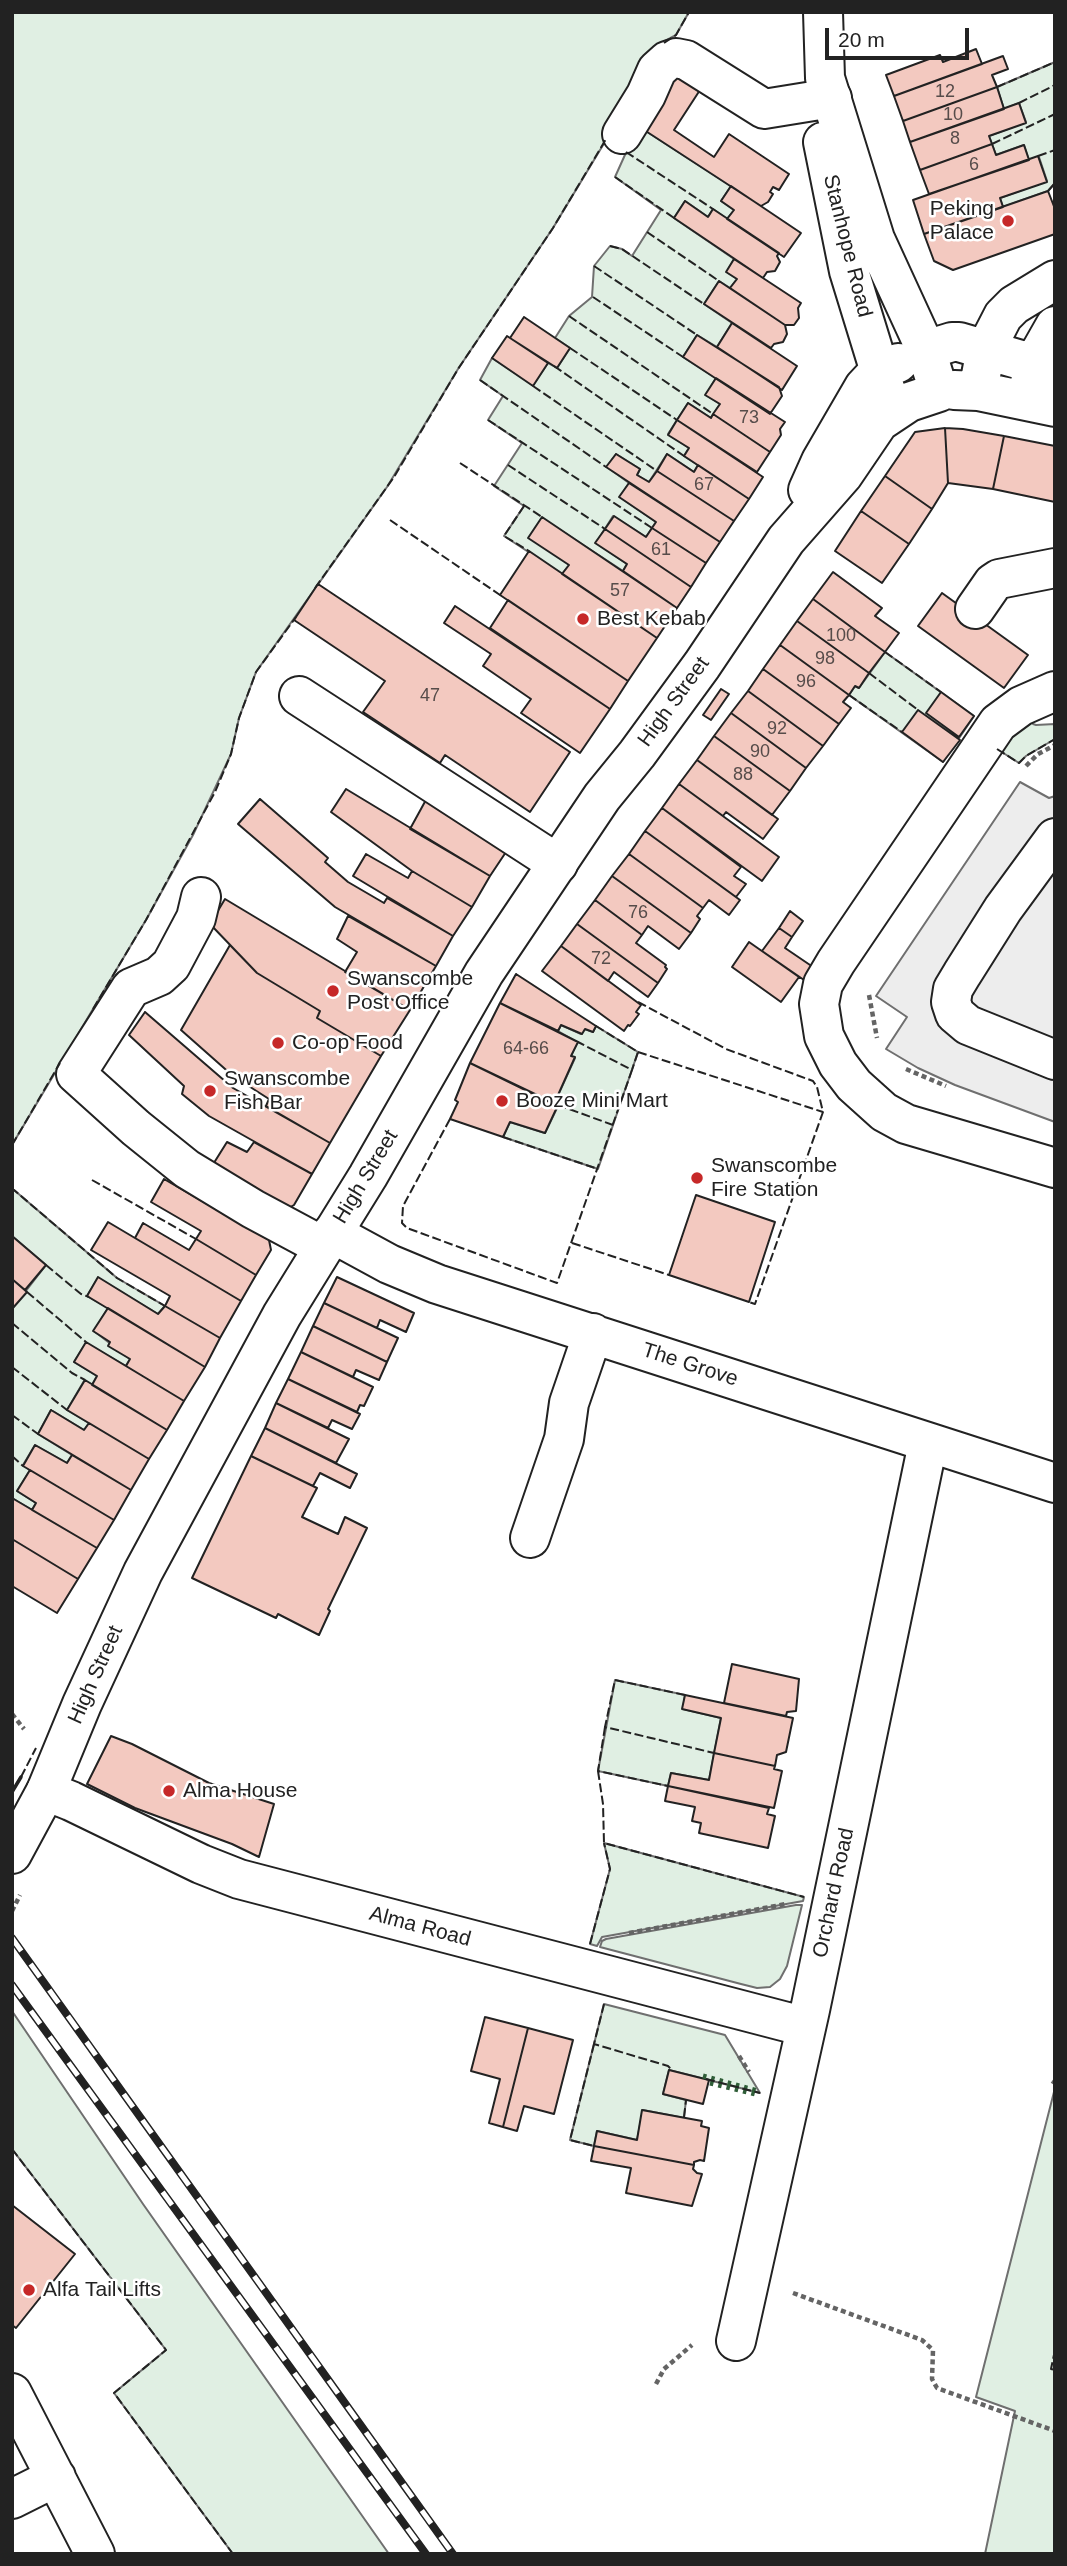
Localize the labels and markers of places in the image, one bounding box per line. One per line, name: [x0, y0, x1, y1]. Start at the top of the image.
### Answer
place label: Peking Palace: [930, 196, 994, 246]
marker: Peking Palace: [1000, 213, 1016, 229]
place label: Best Kebab: [597, 606, 706, 632]
marker: Best Kebab: [575, 611, 591, 627]
place label: Swanscombe Post Office: [347, 966, 473, 1016]
marker: Swanscombe Post Office: [325, 983, 341, 999]
place label: Co-op Food: [292, 1030, 403, 1056]
marker: Co-op Food: [270, 1035, 286, 1051]
place label: Swanscombe Fish Bar: [224, 1066, 350, 1116]
marker: Swanscombe Fish Bar: [202, 1083, 218, 1099]
place label: Booze Mini Mart: [516, 1088, 668, 1114]
marker: Booze Mini Mart: [494, 1093, 510, 1109]
place label: Swanscombe Fire Station: [711, 1153, 837, 1203]
marker: Swanscombe Fire Station: [689, 1170, 705, 1186]
place label: Alma House: [183, 1778, 297, 1804]
marker: Alma House: [161, 1783, 177, 1799]
place label: Alfa Tail Lifts: [43, 2277, 161, 2303]
marker: Alfa Tail Lifts: [21, 2282, 37, 2298]

